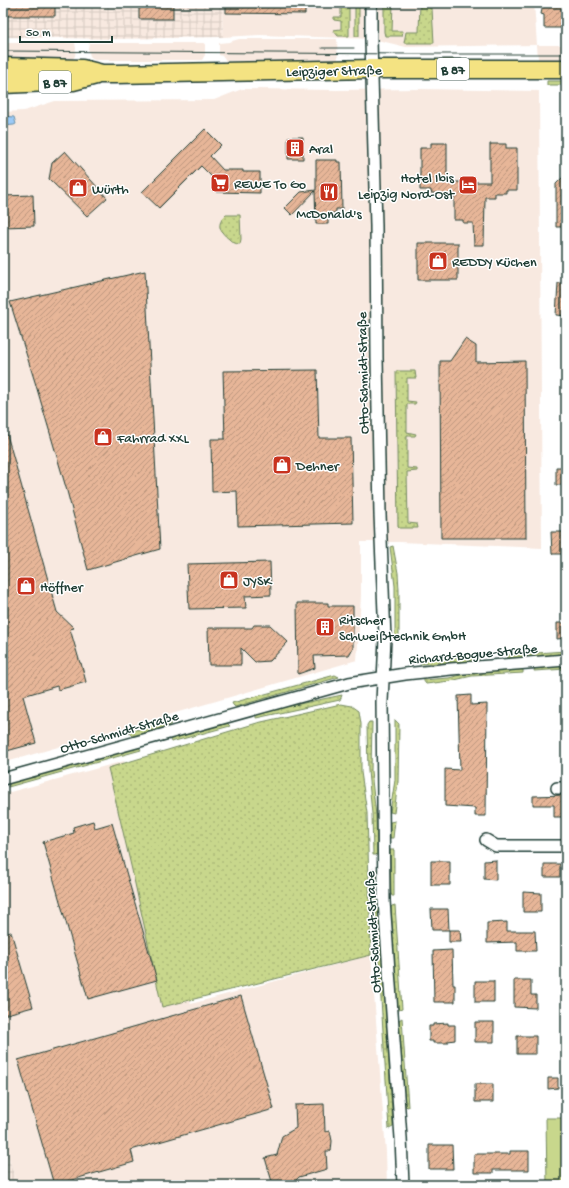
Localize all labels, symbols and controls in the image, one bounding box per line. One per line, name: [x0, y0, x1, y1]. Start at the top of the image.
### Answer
scale bar: [20, 18, 112, 44]
text: 50 m: [26, 27, 51, 41]
road number: B 87: [437, 58, 469, 80]
street label: Leipziger Straße: [286, 63, 383, 82]
road number: B 87: [39, 71, 71, 93]
building icon: Aral: [284, 137, 306, 159]
place label: Aral: [309, 142, 333, 159]
place label: Hotel Ibis Leipzig Nord-Ost: [358, 171, 455, 204]
supermarket icon: REWE To Go: [209, 172, 231, 194]
hotel icon: Hotel Ibis Leipzig Nord-Ost: [457, 174, 479, 196]
shop icon: Würth: [67, 177, 89, 199]
place label: REWE To Go: [234, 177, 306, 194]
restaurant icon: McDonald's: [318, 181, 340, 203]
place label: Würth: [92, 182, 129, 199]
place label: McDonald's: [296, 207, 362, 224]
shop icon: REDDY Küchen: [427, 250, 449, 272]
place label: REDDY Küchen: [452, 255, 537, 272]
street label: Otto-Schmidt-Straße: [355, 311, 374, 434]
shop icon: Fahrrad XXL: [92, 426, 114, 448]
place label: Fahrrad XXL: [116, 431, 190, 448]
shop icon: Dehner: [271, 454, 293, 476]
place label: Dehner: [295, 459, 340, 476]
shop icon: JYSK: [218, 569, 240, 591]
place label: JYSK: [243, 574, 272, 591]
shop icon: Höffner: [15, 575, 37, 597]
place label: Höffner: [40, 580, 84, 597]
place label: Ritscher Schweißtechnik GmbH: [339, 613, 467, 646]
building icon: Ritscher Schweißtechnik GmbH: [314, 616, 336, 638]
street label: Richard-Bogue-Straße: [408, 641, 539, 670]
street label: Otto-Schmidt-Straße: [59, 708, 182, 758]
street label: Otto-Schmidt-Straße: [363, 870, 386, 993]

